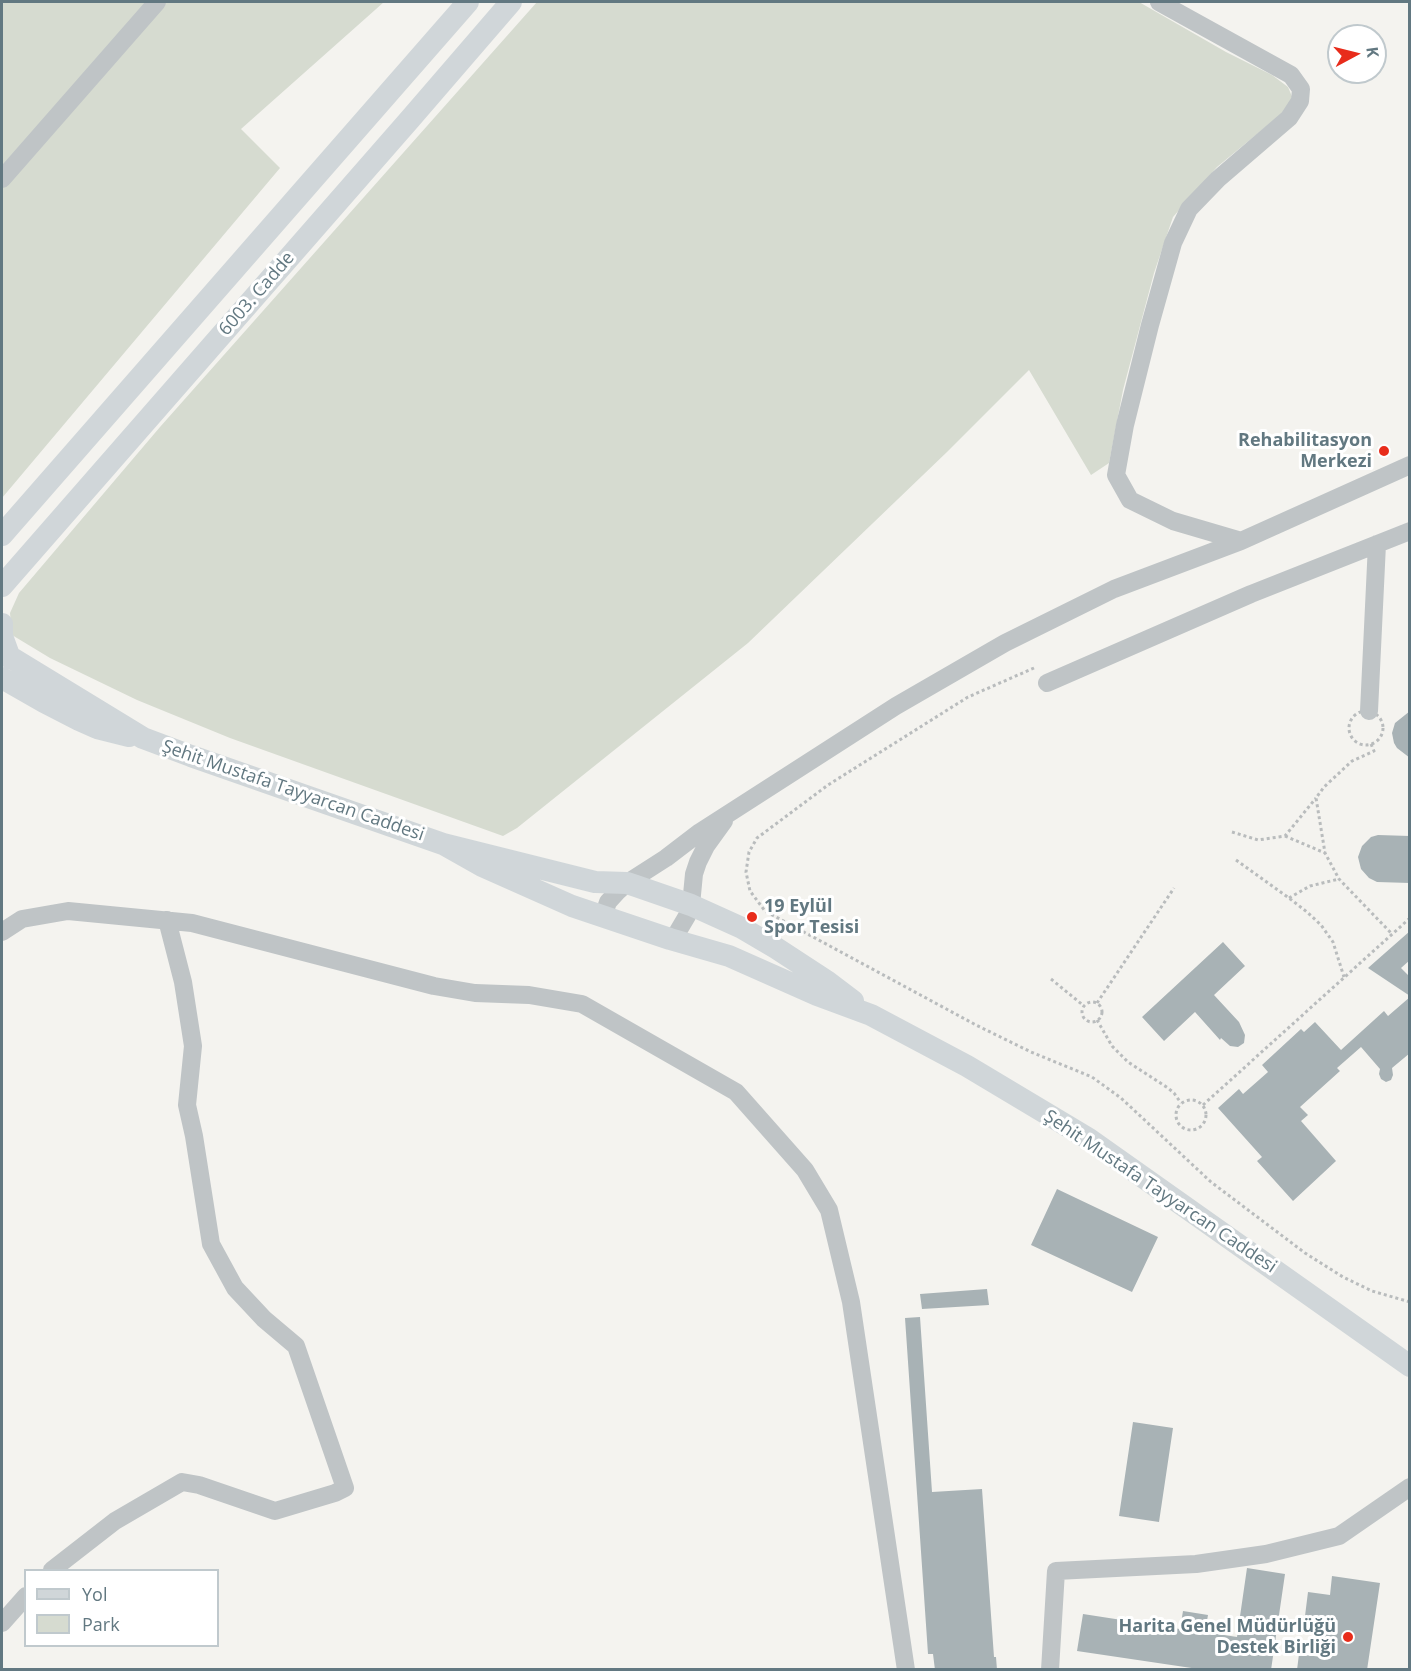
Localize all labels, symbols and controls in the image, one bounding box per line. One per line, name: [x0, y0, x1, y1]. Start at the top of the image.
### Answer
north arrow: [1327, 24, 1387, 84]
text: K: [1361, 45, 1384, 59]
street label: 6003. Cadde: [215, 248, 299, 340]
place label: Rehabilitasyon Merkezi: [1238, 430, 1372, 472]
marker: Rehabilitasyon Merkezi: [1377, 444, 1391, 458]
street label: Şehit Mustafa Tayyarcan Caddesi: [159, 736, 427, 846]
place label: 19 Eylül Spor Tesisi: [764, 896, 859, 938]
marker: 19 Eylül Spor Tesisi: [745, 910, 759, 924]
street label: Şehit Mustafa Tayyarcan Caddesi: [1040, 1106, 1280, 1278]
legend: [24, 1569, 219, 1647]
text: Yol: [82, 1582, 107, 1606]
text: Park: [82, 1612, 120, 1636]
place label: Harita Genel Müdürlüğü Destek Birliği: [1119, 1616, 1336, 1658]
marker: Harita Genel Müdürlüğü Destek Birliği: [1341, 1630, 1355, 1644]

